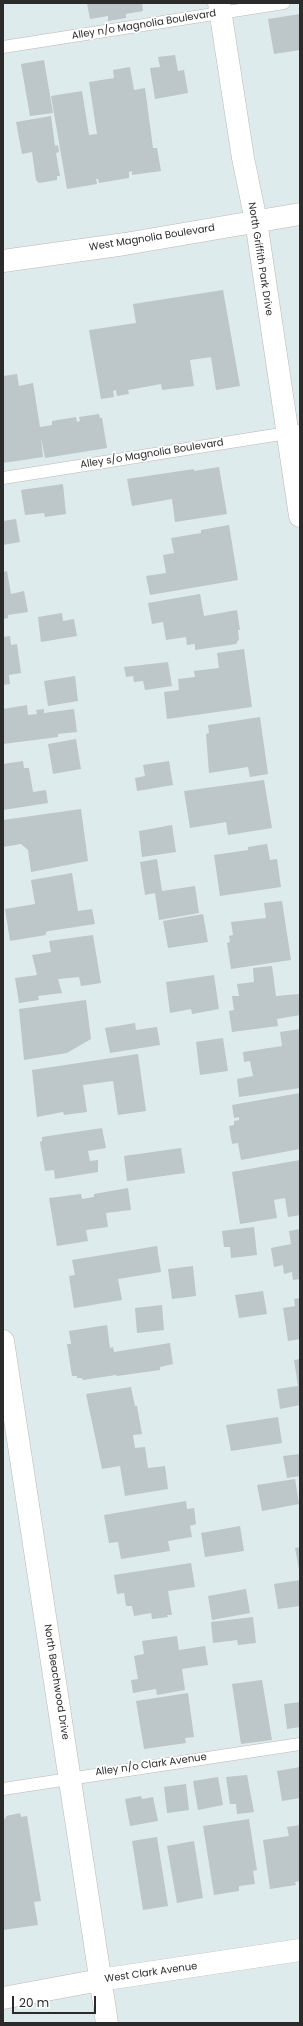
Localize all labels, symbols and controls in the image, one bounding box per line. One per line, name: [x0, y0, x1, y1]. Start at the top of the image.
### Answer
street label: Alley n/o Magnolia Boulevard: [71, 8, 217, 42]
street label: North Griffith Park Drive: [245, 201, 275, 317]
street label: West Magnolia Boulevard: [88, 222, 216, 254]
street label: Alley s/o Magnolia Boulevard: [79, 437, 225, 471]
street label: North Beachwood Drive: [41, 1623, 71, 1741]
street label: Alley n/o Clark Avenue: [94, 1751, 208, 1779]
street label: West Clark Avenue: [104, 1961, 198, 1985]
scale bar: [14, 1988, 98, 2014]
text: 20 m: [19, 1994, 49, 2011]

